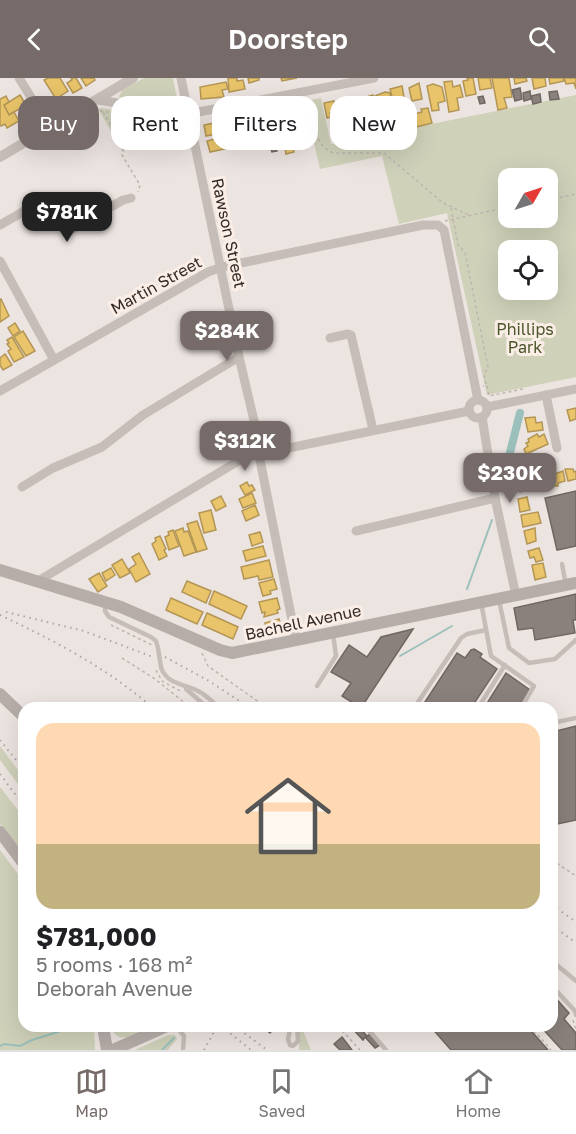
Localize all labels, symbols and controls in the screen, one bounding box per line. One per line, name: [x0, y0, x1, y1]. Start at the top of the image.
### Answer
icon: back: [18, 23, 51, 56]
text: Doorstep: [228, 23, 348, 55]
icon: search: [525, 23, 558, 56]
chip: Buy: [18, 96, 99, 150]
chip: Rent: [111, 96, 200, 150]
chip: Filters: [212, 96, 318, 150]
chip: New: [330, 96, 417, 150]
north arrow: [498, 168, 558, 228]
map controls: [498, 168, 558, 300]
street label: Rawson Street: [208, 176, 250, 290]
pin: $781K: [25, 192, 109, 243]
text: $781K: [36, 199, 98, 223]
button: locate: [498, 240, 558, 300]
street label: Martin Street: [107, 252, 205, 318]
pin: $284K: [185, 311, 269, 362]
text: $284K: [194, 318, 260, 342]
park label: Phillips Park: [496, 319, 554, 357]
pin: $312K: [203, 421, 287, 472]
text: $312K: [214, 428, 276, 452]
pin: $230K: [468, 453, 552, 504]
text: $230K: [477, 460, 543, 484]
street label: Bachell Avenue: [243, 600, 363, 644]
icon: home: [234, 762, 342, 870]
text: $781,000: [36, 921, 157, 952]
text: 5 rooms · 168 m²: [36, 952, 192, 976]
text: Deborah Avenue: [36, 976, 193, 1000]
tab: Map: [75, 1065, 108, 1121]
tab: Saved: [259, 1065, 305, 1121]
tab: Home: [456, 1065, 501, 1121]

